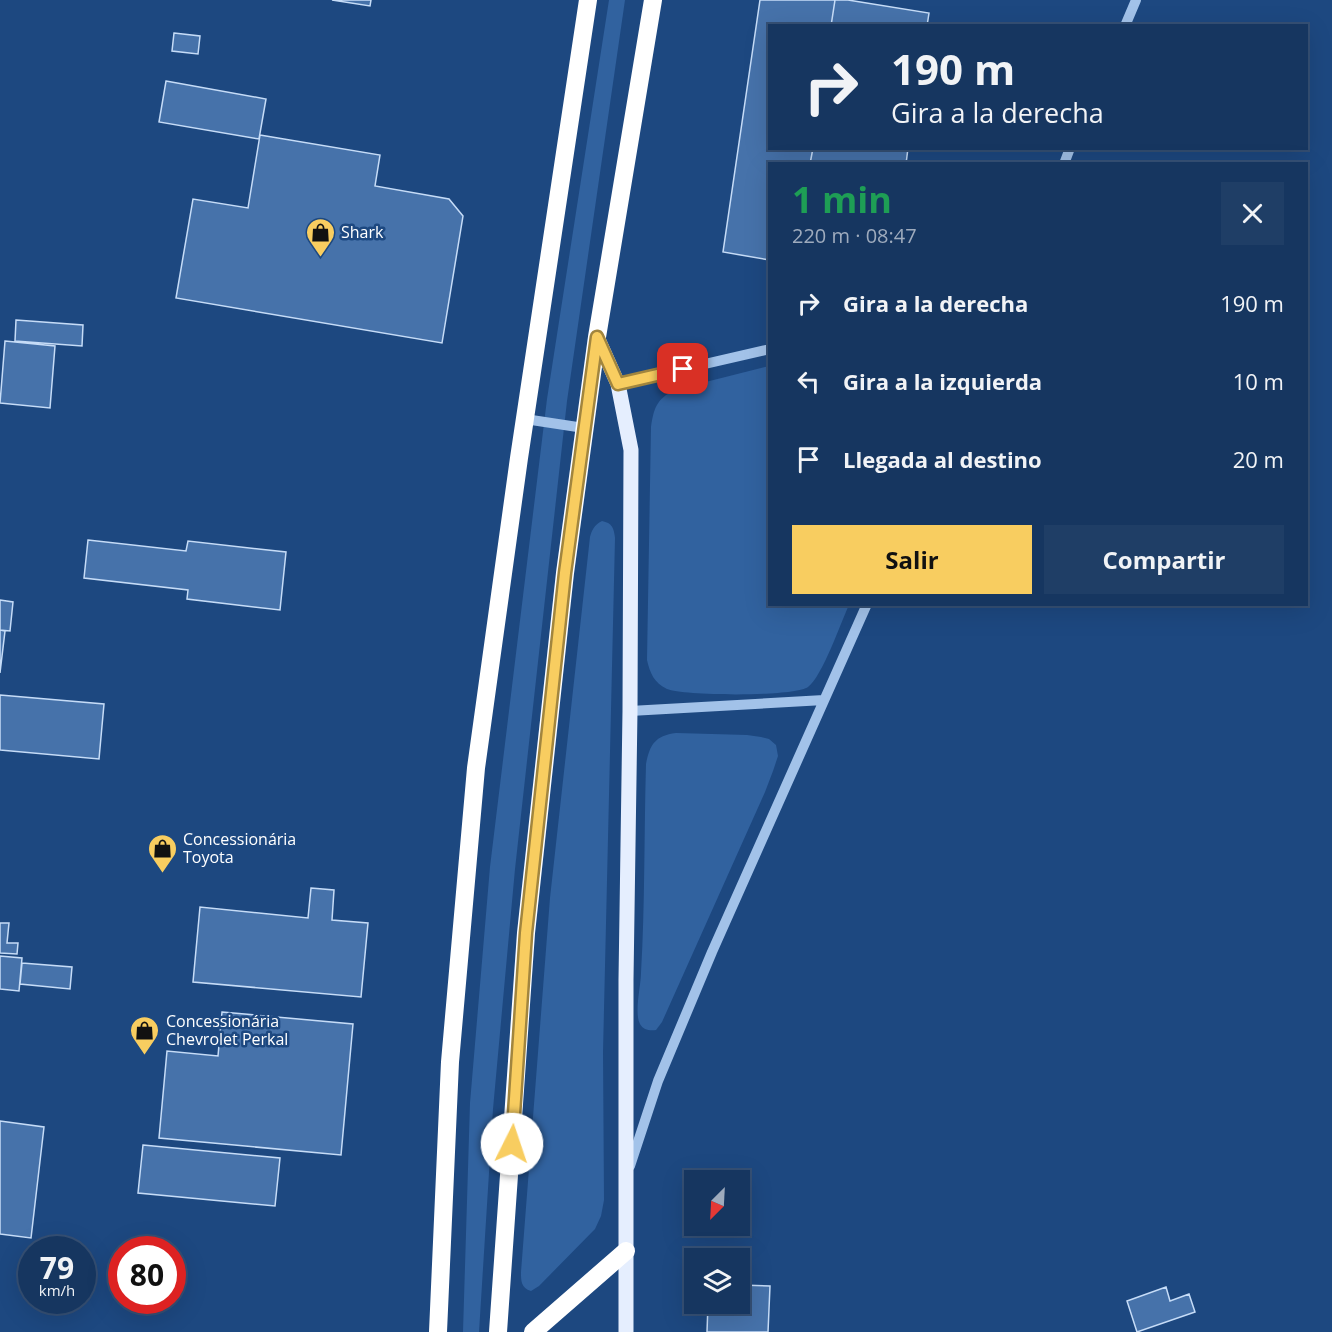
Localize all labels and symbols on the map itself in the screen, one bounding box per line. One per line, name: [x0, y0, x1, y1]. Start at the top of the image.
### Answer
shop icon: Shark: [304, 216, 336, 258]
place label: Shark: [341, 221, 384, 243]
pin: [657, 343, 708, 394]
place label: Concessionária Toyota: [183, 828, 296, 868]
shop icon: Concessionária Toyota: [146, 832, 178, 874]
place label: Concessionária Chevrolet Perkal: [166, 1010, 288, 1050]
shop icon: Concessionária Chevrolet Perkal: [129, 1014, 161, 1056]
position arrow: [480, 1112, 544, 1176]
north arrow: [684, 1170, 750, 1236]
speed limit sign: 80: [108, 1236, 186, 1314]

